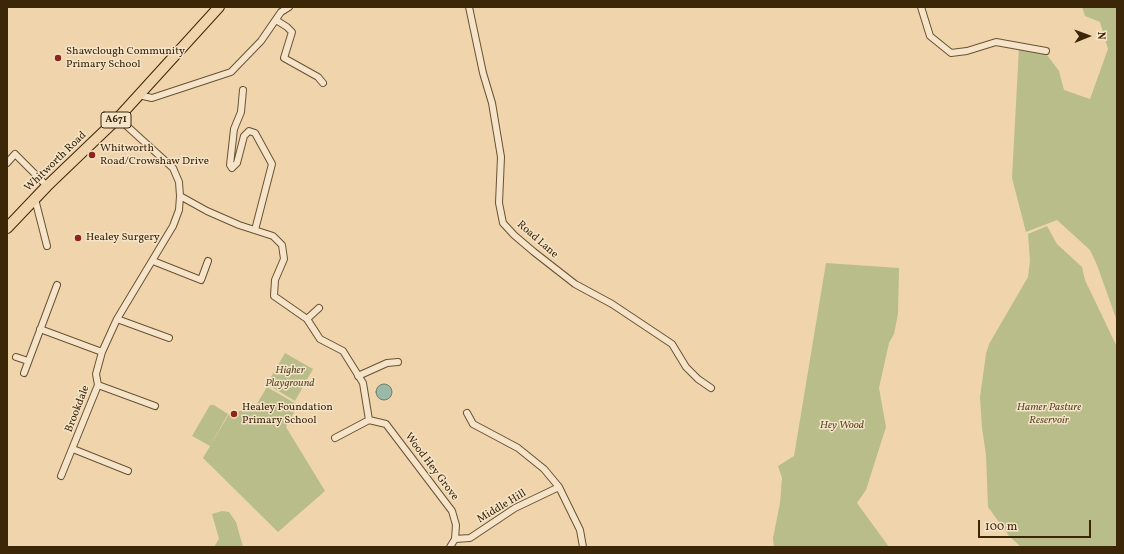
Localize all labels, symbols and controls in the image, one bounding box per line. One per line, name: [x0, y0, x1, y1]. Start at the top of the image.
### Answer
north arrow: [1068, 16, 1108, 56]
text: N: [1093, 32, 1108, 40]
place label: Shawclough Community Primary School: [66, 45, 185, 71]
marker: Shawclough Community Primary School: [53, 53, 63, 63]
road number: A671: [101, 112, 131, 128]
street label: Whitworth Road: [22, 129, 90, 195]
place label: Whitworth Road/Crowshaw Drive: [100, 142, 209, 168]
marker: Whitworth Road/Crowshaw Drive: [87, 150, 97, 160]
street label: Road Lane: [514, 218, 560, 262]
place label: Healey Surgery: [86, 231, 160, 245]
marker: Healey Surgery: [73, 233, 83, 243]
park label: Higher Playground: [265, 364, 315, 390]
street label: Brookdale: [63, 384, 93, 434]
place label: Healey Foundation Primary School: [242, 401, 333, 427]
park label: Hamer Pasture Reservoir: [1017, 401, 1081, 427]
marker: Healey Foundation Primary School: [229, 409, 239, 419]
park label: Hey Wood: [820, 419, 864, 433]
street label: Wood Hey Grove: [401, 431, 461, 503]
street label: Middle Hill: [475, 487, 529, 527]
scale bar: [980, 512, 1093, 538]
text: 100 m: [985, 519, 1017, 535]

